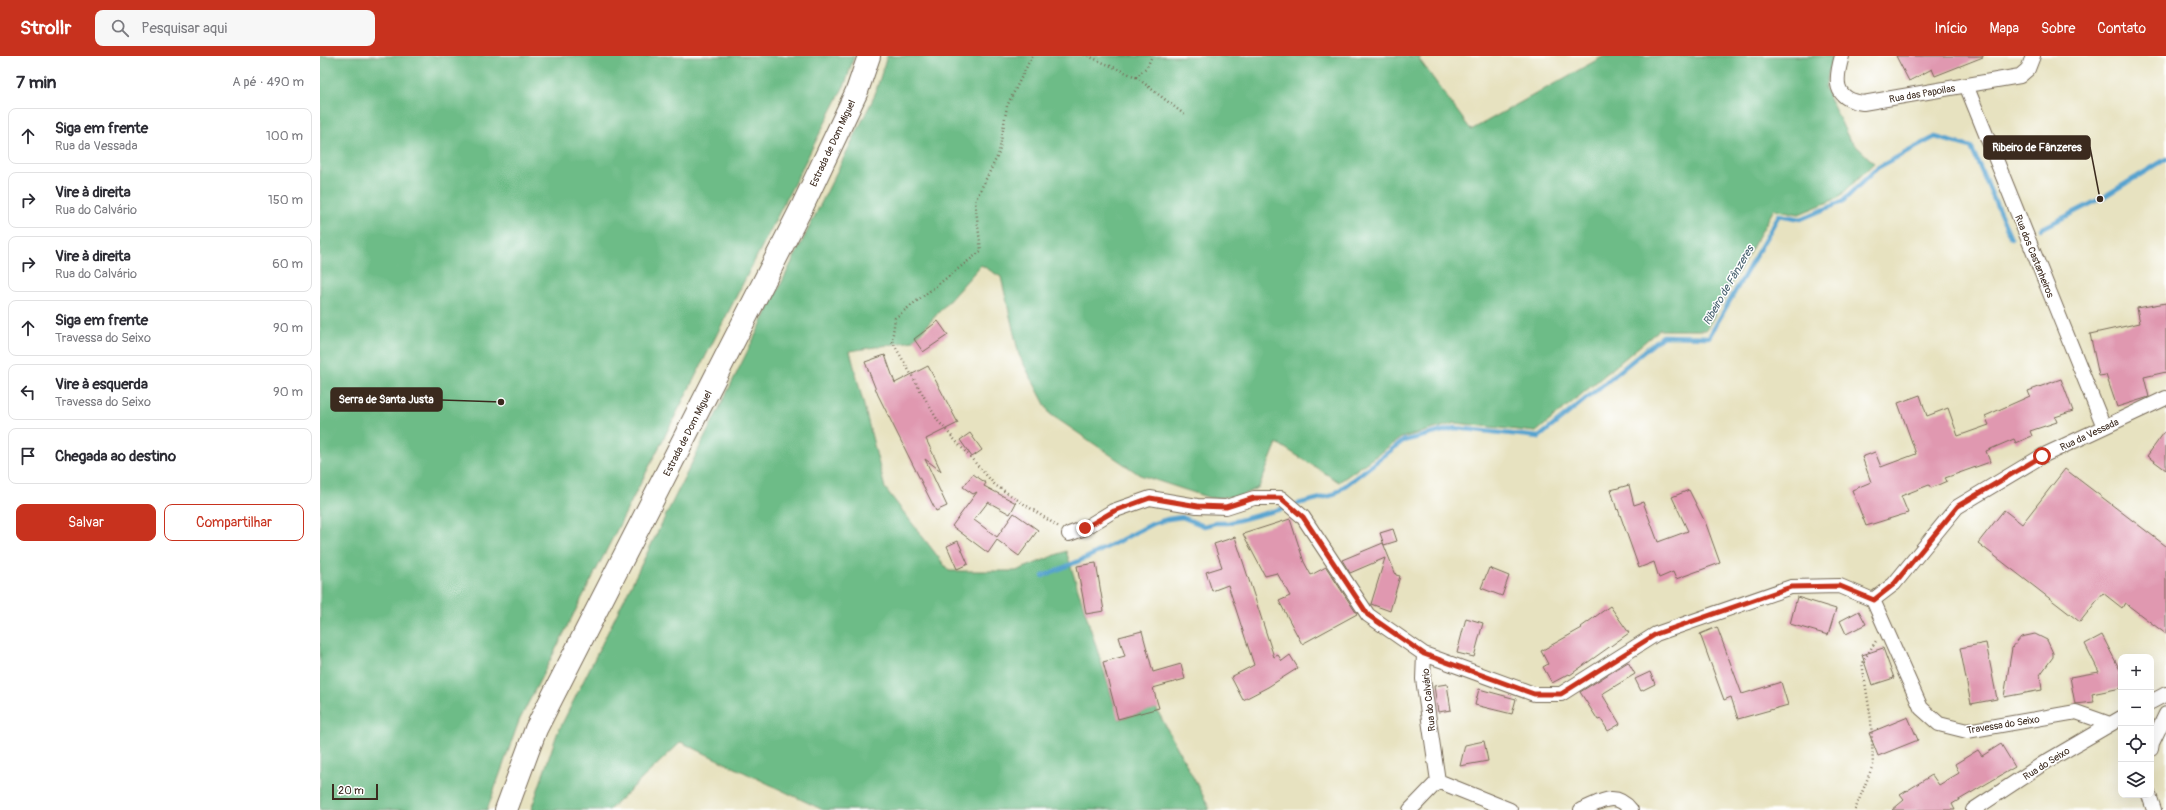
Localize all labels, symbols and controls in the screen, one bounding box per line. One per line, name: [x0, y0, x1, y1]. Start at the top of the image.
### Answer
search box: [95, 10, 375, 46]
text: Strollr: [20, 16, 71, 40]
icon: search: [109, 17, 131, 39]
text: Pesquisar aqui: [141, 19, 227, 38]
text: Início: [1934, 20, 1967, 37]
text: Mapa: [1989, 20, 2019, 37]
text: Sobre: [2041, 20, 2075, 37]
text: Contato: [2097, 20, 2146, 37]
text: 7 min: [16, 72, 56, 93]
text: A pé · 490 m: [232, 74, 304, 90]
street label: Rua das Papoilas: [1888, 82, 1957, 106]
street label: Estrada de Dom Miguel: [808, 98, 858, 189]
text: Siga em frente: [55, 119, 148, 138]
icon: ahead: [17, 125, 39, 147]
text: 100 m: [266, 128, 303, 144]
callout: Ribeiro de Fânzeres: [1984, 136, 2090, 159]
text: Rua da Vessada: [55, 138, 137, 154]
text: Ribeiro de Fânzeres: [1992, 141, 2082, 154]
text: Vire à direita: [55, 183, 131, 202]
icon: right: [17, 189, 39, 211]
text: 150 m: [268, 192, 303, 208]
text: Rua do Calvário: [55, 202, 137, 218]
street label: Rua dos Castanheiros: [2012, 213, 2056, 300]
water label: Ribeiro de Fânzeres: [1700, 242, 1757, 327]
text: Vire à direita: [55, 247, 131, 266]
icon: right: [17, 253, 39, 275]
text: 60 m: [272, 256, 303, 272]
text: Rua do Calvário: [55, 266, 137, 282]
text: Siga em frente: [55, 311, 148, 330]
icon: ahead: [17, 317, 39, 339]
text: 90 m: [273, 320, 303, 336]
text: Travessa do Seixo: [55, 330, 151, 346]
text: Vire à esquerda: [55, 375, 148, 394]
icon: left: [17, 381, 39, 403]
text: 90 m: [273, 384, 303, 400]
callout: Serra de Santa Justa: [331, 388, 442, 411]
street label: Estrada de Dom Miguel: [661, 389, 715, 478]
text: Serra de Santa Justa: [338, 393, 434, 406]
text: Travessa do Seixo: [55, 394, 151, 410]
street label: Rua da Vessada: [2058, 416, 2121, 454]
icon: arrive: [17, 445, 39, 467]
text: Chegada ao destino: [55, 447, 176, 466]
route start: [2033, 447, 2051, 465]
button: Salvar: [16, 504, 156, 541]
button: Compartilhar: [164, 504, 304, 541]
route end: [1076, 519, 1094, 537]
map controls: [2118, 654, 2154, 798]
button: +: [2118, 654, 2154, 690]
street label: Rua do Calvário: [1420, 667, 1438, 732]
button: −: [2118, 690, 2154, 726]
street label: Travessa do Seixo: [1966, 713, 2041, 737]
button: locate: [2118, 726, 2154, 762]
street label: Rua do Seixo: [2021, 744, 2073, 783]
button: layers: [2118, 762, 2154, 798]
scale bar: [332, 782, 378, 801]
text: 20 m: [338, 784, 364, 797]

